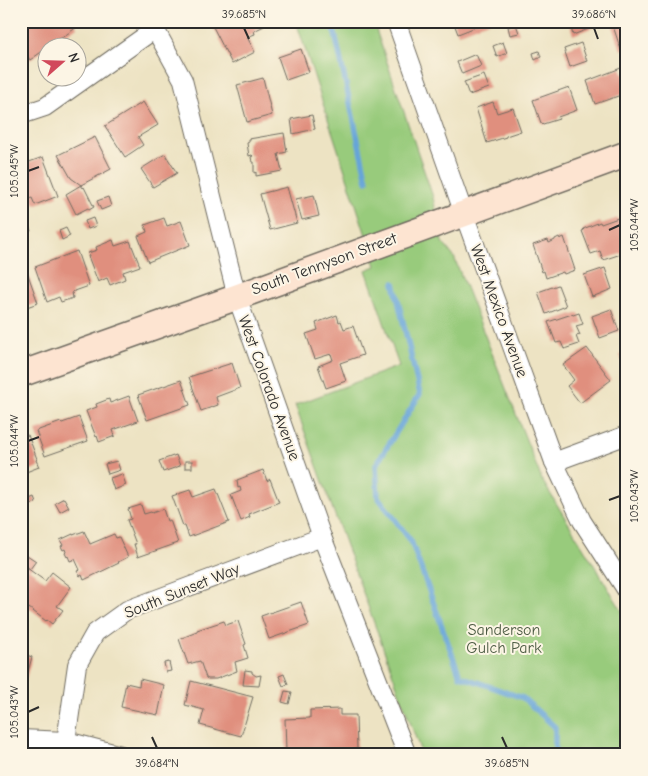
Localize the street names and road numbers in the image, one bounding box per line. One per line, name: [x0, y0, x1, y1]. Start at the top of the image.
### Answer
street label: South Tennyson Street: [249, 229, 399, 299]
street label: West Mexico Avenue: [467, 242, 531, 380]
street label: West Colorado Avenue: [234, 313, 304, 463]
street label: South Sunset Way: [122, 559, 243, 622]

